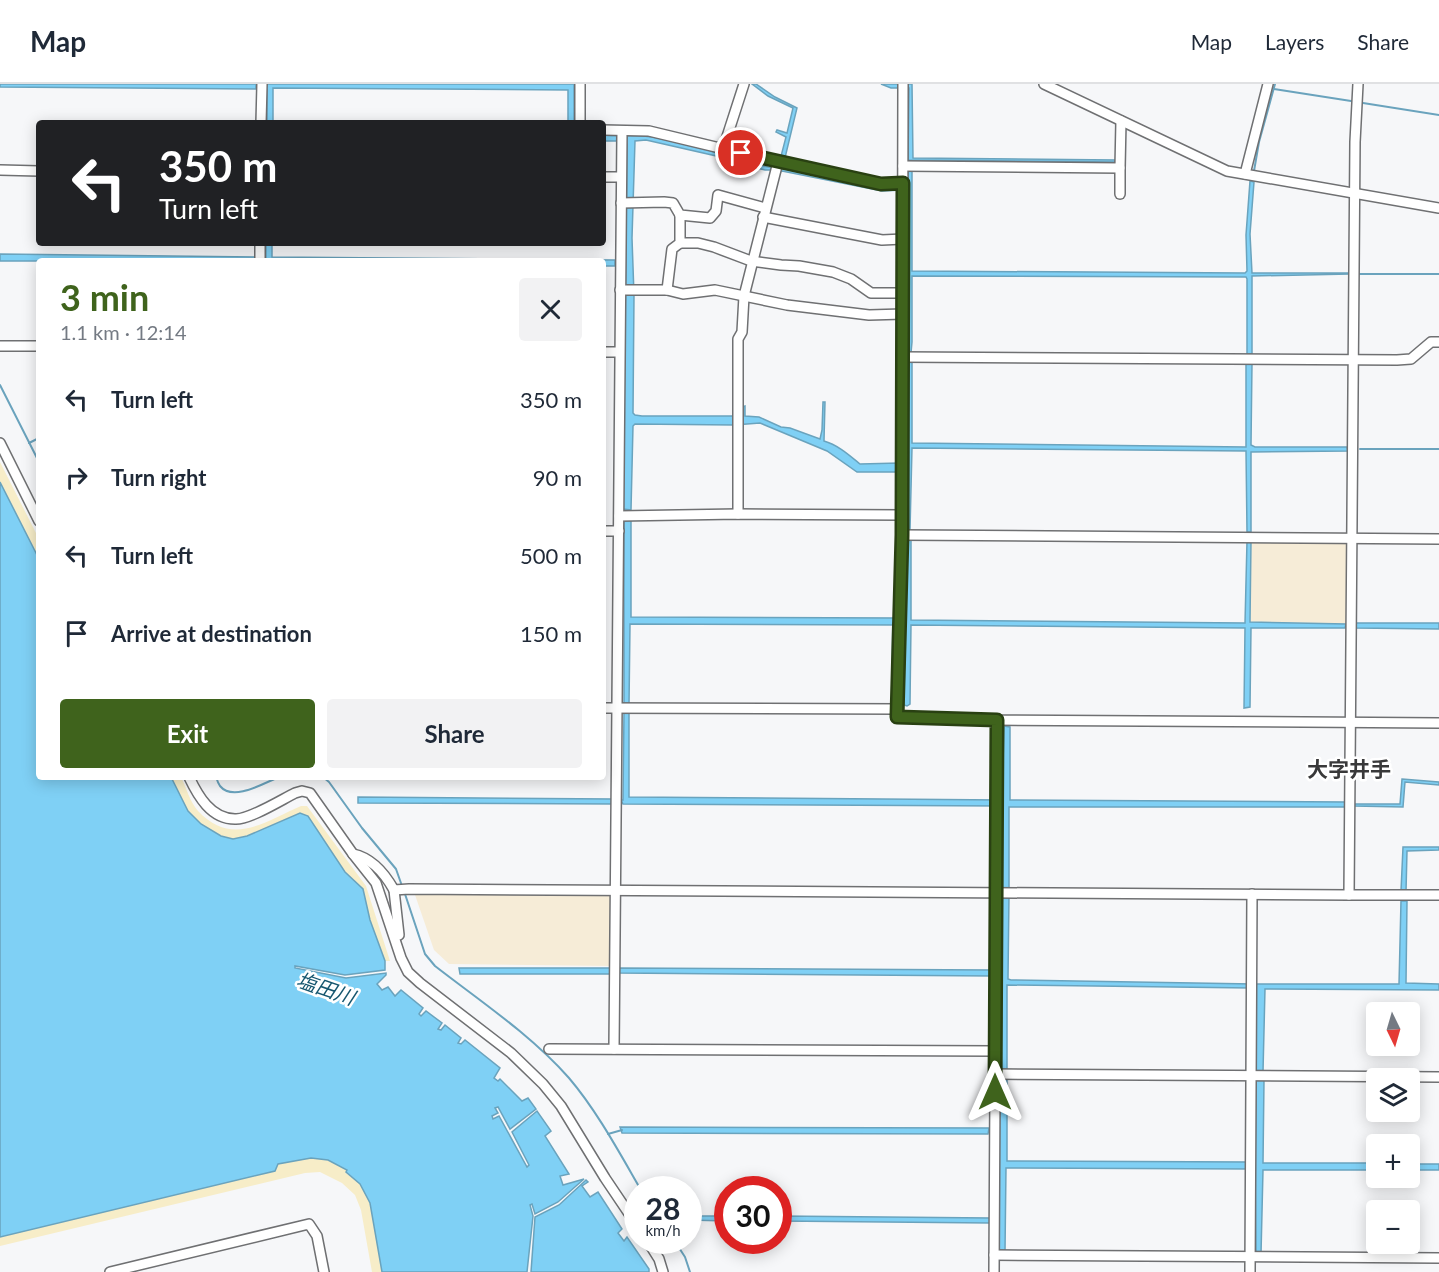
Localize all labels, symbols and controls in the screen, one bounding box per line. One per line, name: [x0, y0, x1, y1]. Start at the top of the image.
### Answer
text: Map: [30, 24, 86, 58]
text: Map: [1191, 29, 1232, 54]
text: Layers: [1265, 29, 1324, 54]
text: Share: [1357, 29, 1409, 54]
pin: [715, 127, 766, 178]
icon: arrive: [724, 136, 757, 169]
text: 350 m: [159, 141, 277, 191]
icon: left: [60, 144, 138, 222]
text: Turn left: [159, 192, 258, 225]
text: 3 min: [60, 275, 149, 319]
button: close: [519, 278, 582, 341]
text: 1.1 km · 12:14: [60, 320, 187, 344]
icon: left: [60, 383, 93, 416]
text: Turn left: [111, 386, 193, 413]
text: 350 m: [520, 386, 582, 413]
icon: right: [60, 461, 93, 494]
text: Turn right: [111, 464, 206, 491]
text: 90 m: [533, 464, 582, 491]
icon: left: [60, 539, 93, 572]
text: Turn left: [111, 542, 193, 569]
text: 500 m: [520, 542, 582, 569]
icon: arrive: [60, 617, 93, 650]
text: Arrive at destination: [111, 620, 312, 647]
text: 150 m: [520, 620, 582, 647]
button: Exit: [60, 699, 315, 768]
button: Share: [327, 699, 582, 768]
district label: 大字井手: [1307, 756, 1391, 781]
water label: 塩田川: [294, 967, 360, 1010]
north arrow: [1366, 1002, 1420, 1056]
map controls: [1366, 1002, 1420, 1254]
position arrow: [963, 1060, 1027, 1124]
button: layers: [1366, 1068, 1420, 1122]
button: +: [1366, 1134, 1420, 1188]
speed limit sign: 30: [714, 1176, 792, 1254]
text: 28: [646, 1190, 680, 1226]
button: −: [1366, 1200, 1420, 1254]
text: km/h: [645, 1221, 681, 1239]

